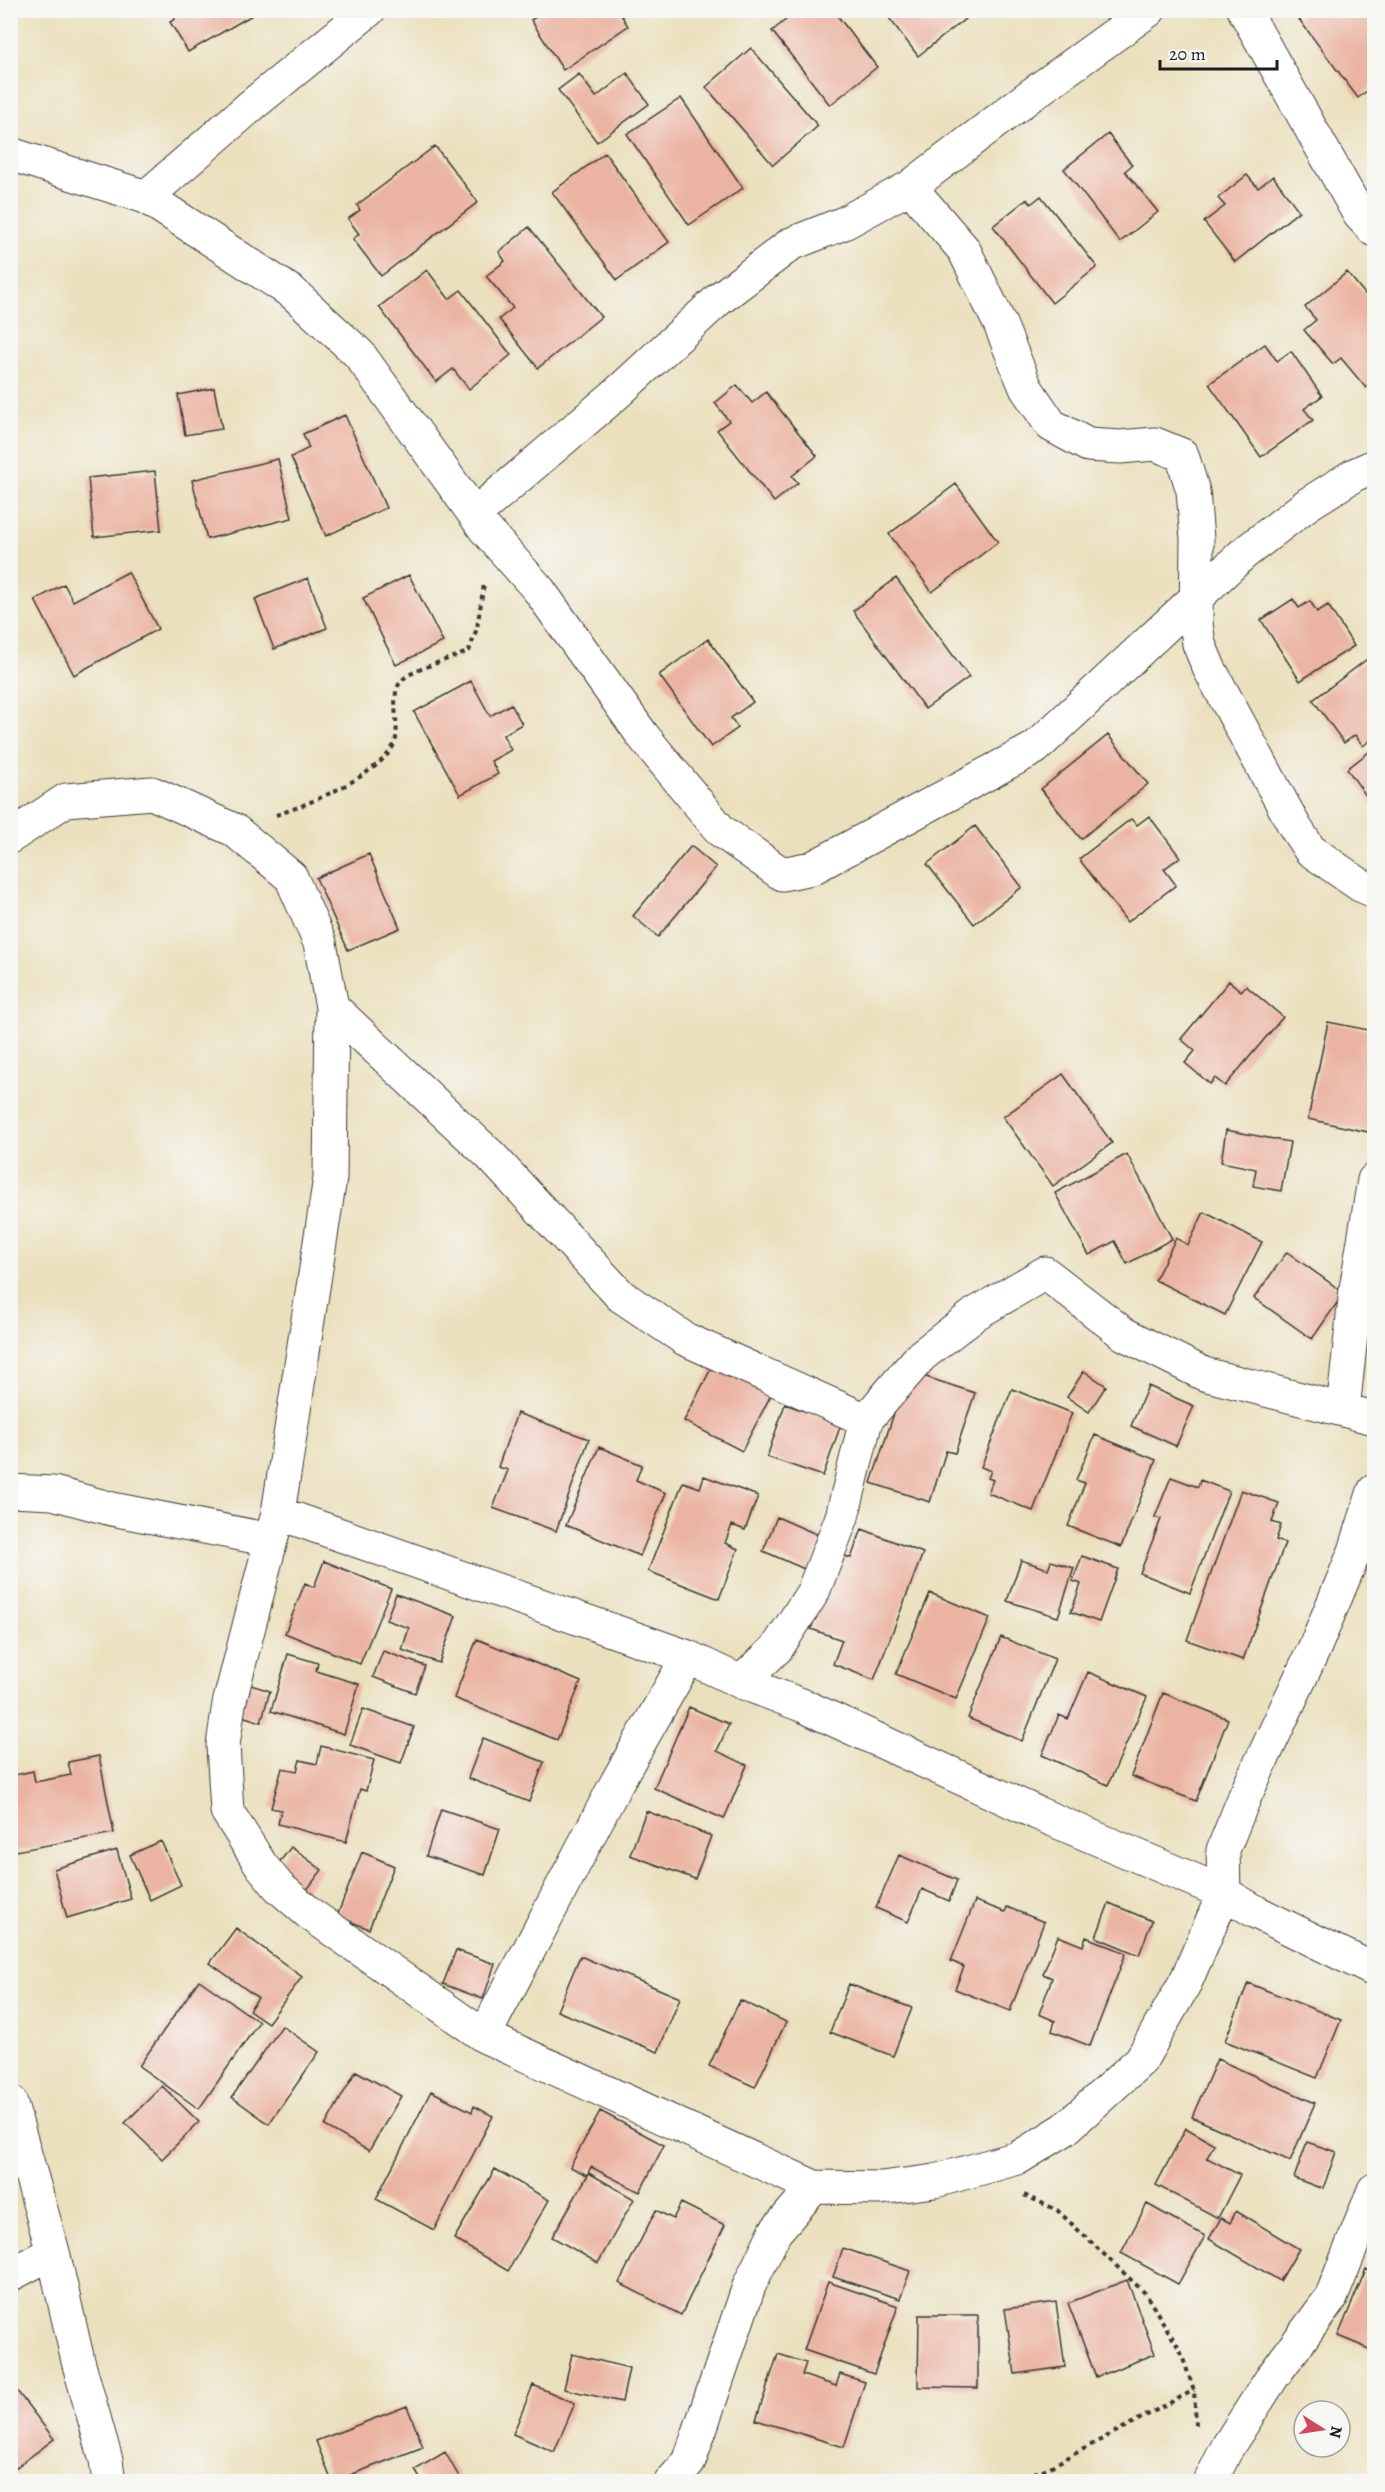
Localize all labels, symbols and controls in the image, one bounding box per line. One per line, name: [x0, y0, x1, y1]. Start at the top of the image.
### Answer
scale bar: [1160, 33, 1277, 71]
text: 20 m: [1169, 42, 1206, 66]
north arrow: [1292, 2399, 1352, 2459]
text: N: [1324, 2424, 1348, 2440]

